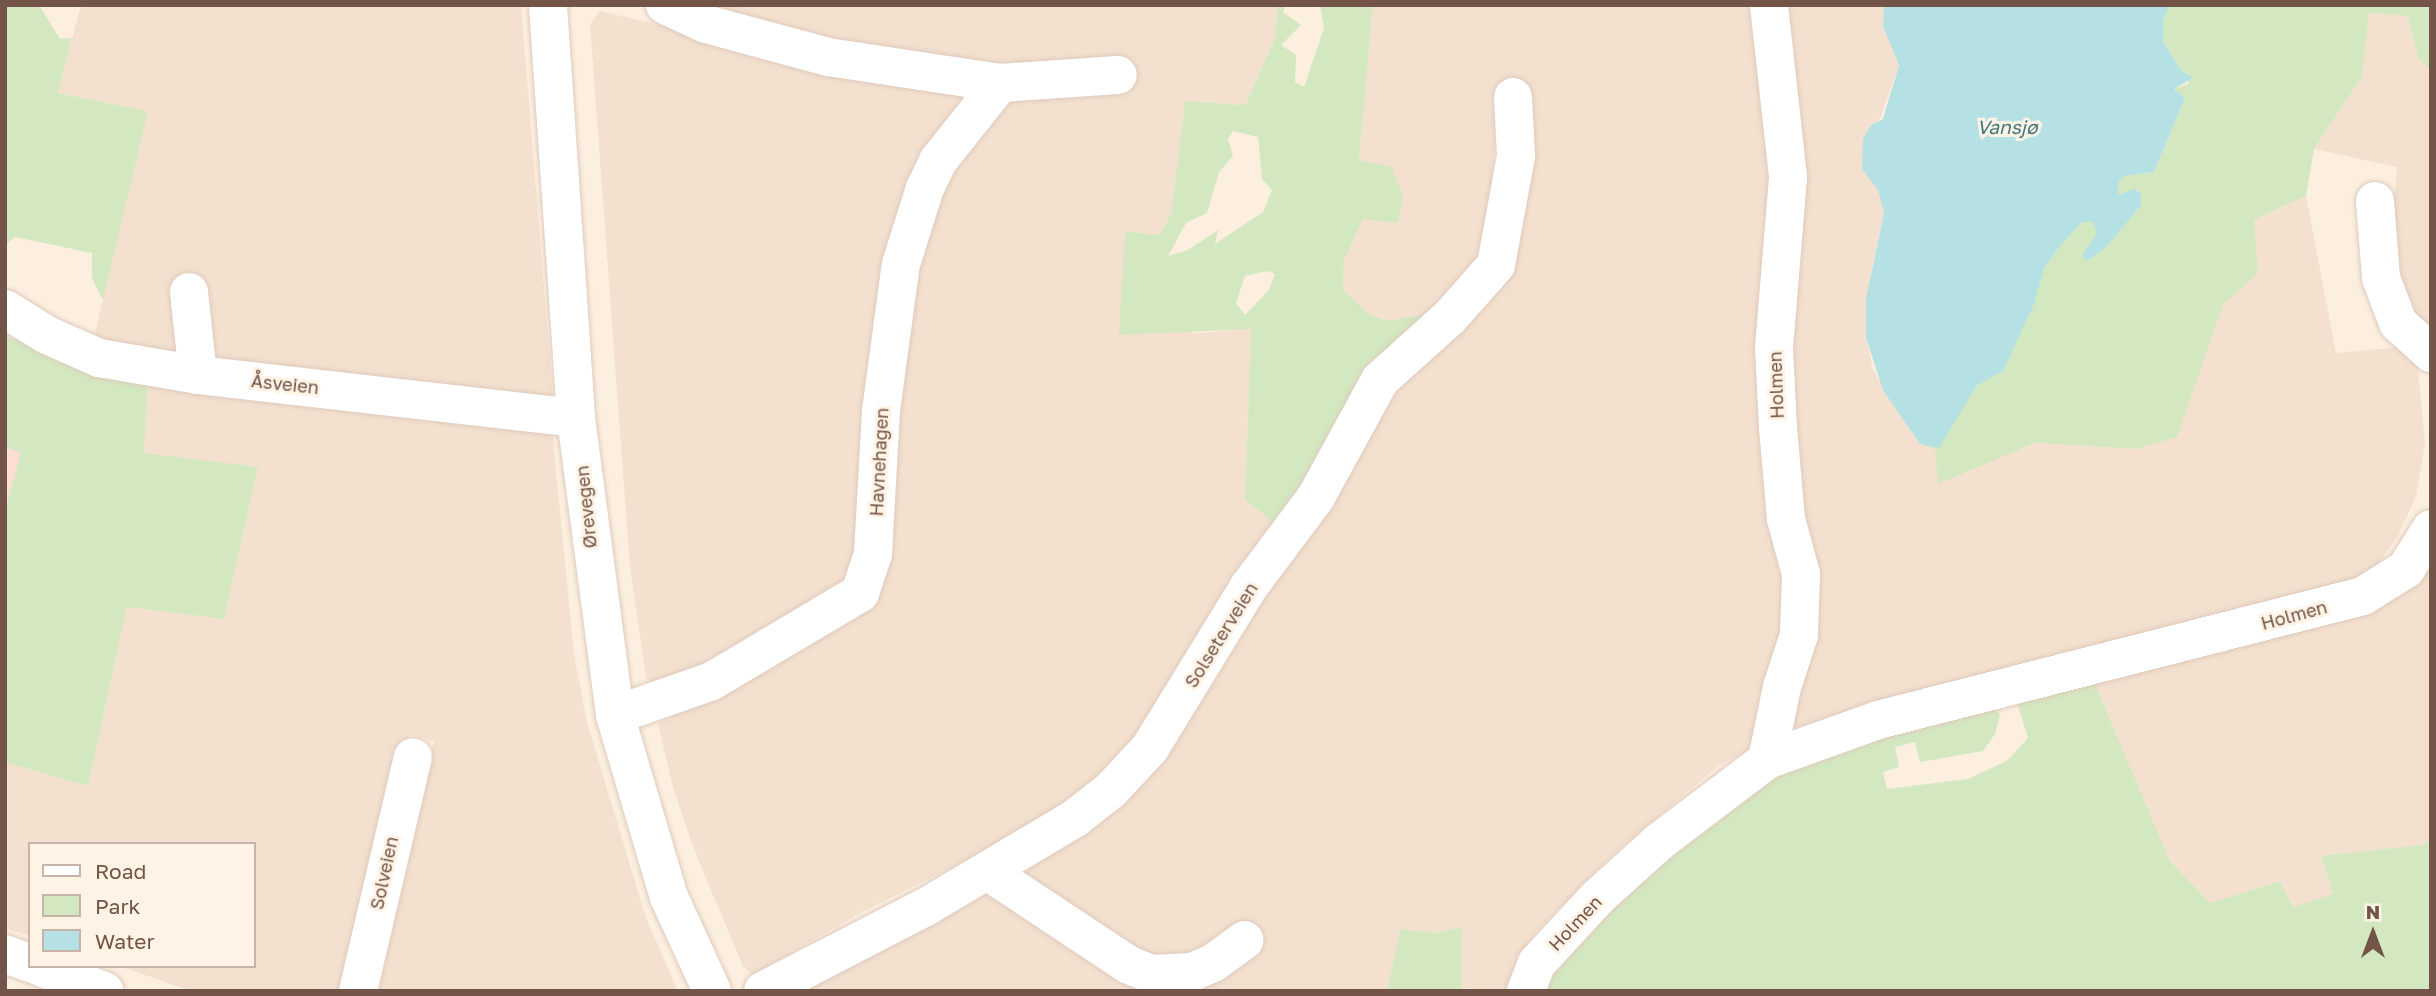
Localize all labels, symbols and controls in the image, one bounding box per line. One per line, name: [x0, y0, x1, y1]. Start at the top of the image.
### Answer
water label: Vansjø: [1977, 116, 2037, 138]
street label: Holmen: [1764, 351, 1788, 419]
street label: Åsveien: [250, 370, 320, 398]
street label: Havnehagen: [865, 407, 893, 517]
street label: Ørevegen: [571, 465, 601, 549]
street label: Solseterveien: [1180, 578, 1262, 692]
street label: Holmen: [2259, 596, 2329, 634]
street label: Solveien: [366, 834, 402, 912]
legend: [28, 842, 256, 968]
text: Road: [95, 858, 146, 884]
street label: Holmen: [1544, 891, 1606, 955]
text: Park: [95, 893, 140, 919]
north arrow: [2338, 898, 2408, 968]
text: N: [2366, 900, 2380, 923]
text: Water: [95, 928, 155, 954]

